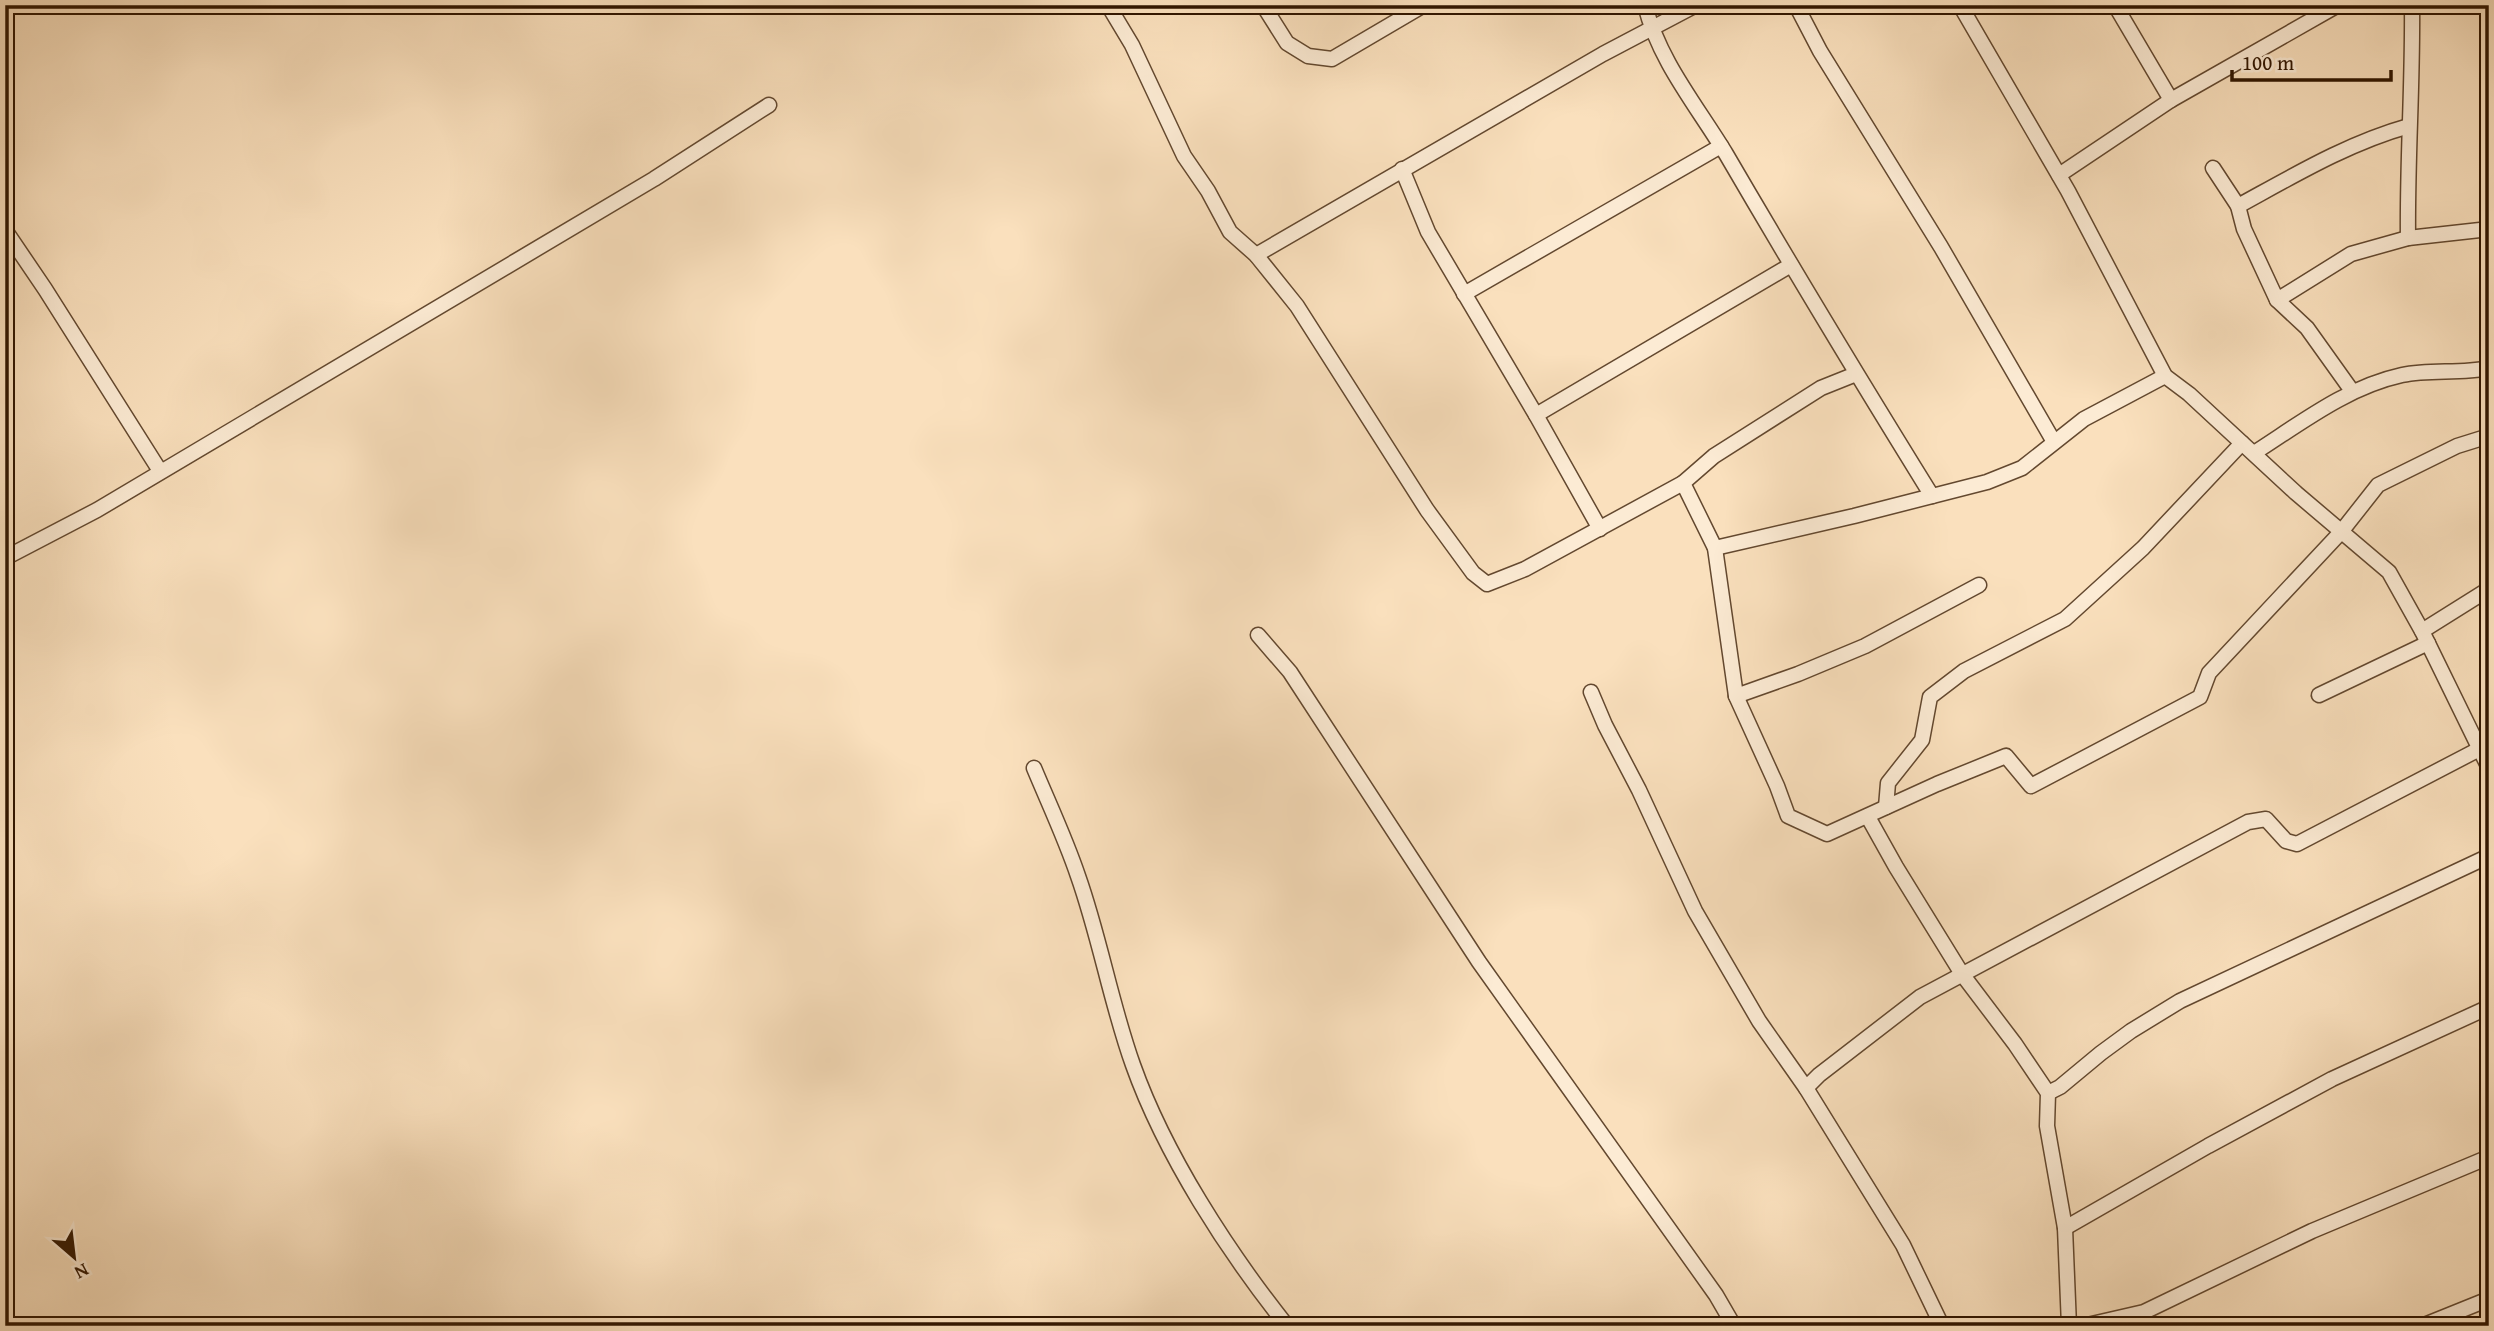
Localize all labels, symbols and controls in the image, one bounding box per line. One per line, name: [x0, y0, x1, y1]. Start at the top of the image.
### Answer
scale bar: [2232, 38, 2391, 82]
text: 100 m: [2242, 47, 2294, 78]
north arrow: [38, 1222, 108, 1292]
text: N: [70, 1257, 94, 1287]

